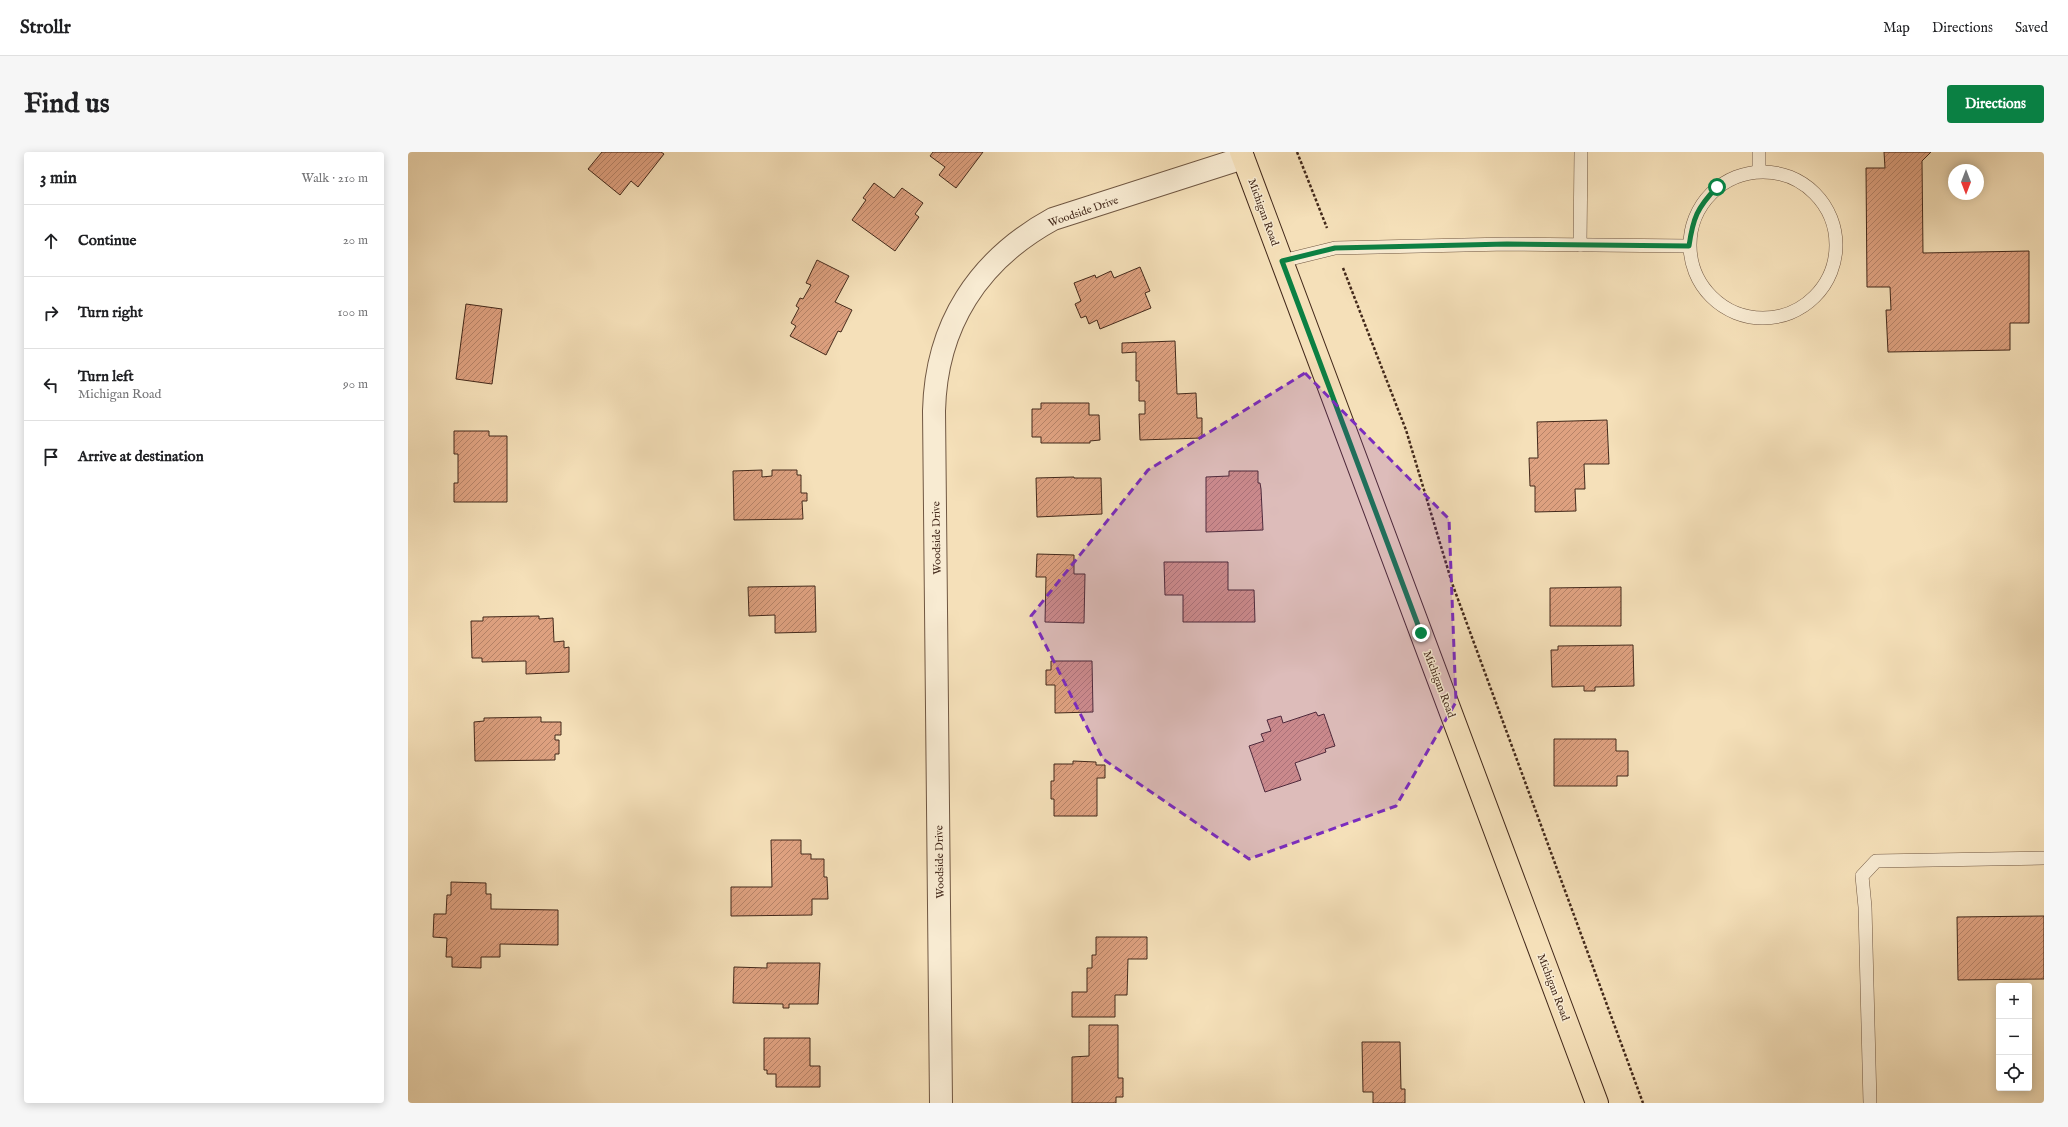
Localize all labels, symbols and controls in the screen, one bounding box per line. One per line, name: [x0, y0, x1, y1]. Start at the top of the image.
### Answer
text: Strollr: [20, 16, 71, 40]
text: Map: [1883, 19, 1910, 37]
text: Directions: [1932, 19, 1993, 37]
text: Saved: [2015, 19, 2048, 37]
button: Directions: [1947, 85, 2044, 123]
text: Find us: [24, 87, 110, 122]
north arrow: [1948, 164, 1984, 200]
text: 3 min: [40, 168, 77, 189]
text: Walk · 210 m: [302, 170, 368, 187]
street label: Michigan Road: [1244, 177, 1282, 248]
route start: [1708, 178, 1726, 196]
street label: Woodside Drive: [1046, 193, 1120, 231]
icon: ahead: [40, 230, 62, 252]
text: Continue: [78, 231, 136, 250]
text: 20 m: [343, 232, 368, 249]
icon: right: [40, 302, 62, 324]
text: Turn right: [78, 303, 143, 322]
text: 100 m: [338, 304, 368, 321]
text: Turn left: [78, 367, 134, 386]
icon: left: [40, 374, 62, 396]
text: 90 m: [343, 376, 368, 393]
text: Michigan Road: [78, 386, 161, 403]
icon: arrive: [40, 446, 62, 468]
text: Arrive at destination: [78, 447, 204, 466]
street label: Woodside Drive: [929, 501, 945, 575]
route end: [1412, 624, 1430, 642]
street label: Michigan Road: [1420, 649, 1458, 720]
street label: Woodside Drive: [932, 825, 948, 899]
street label: Michigan Road: [1534, 952, 1572, 1023]
map controls: [1996, 983, 2032, 1091]
button: +: [1996, 983, 2032, 1019]
button: −: [1996, 1019, 2032, 1055]
button: locate: [1996, 1055, 2032, 1091]

